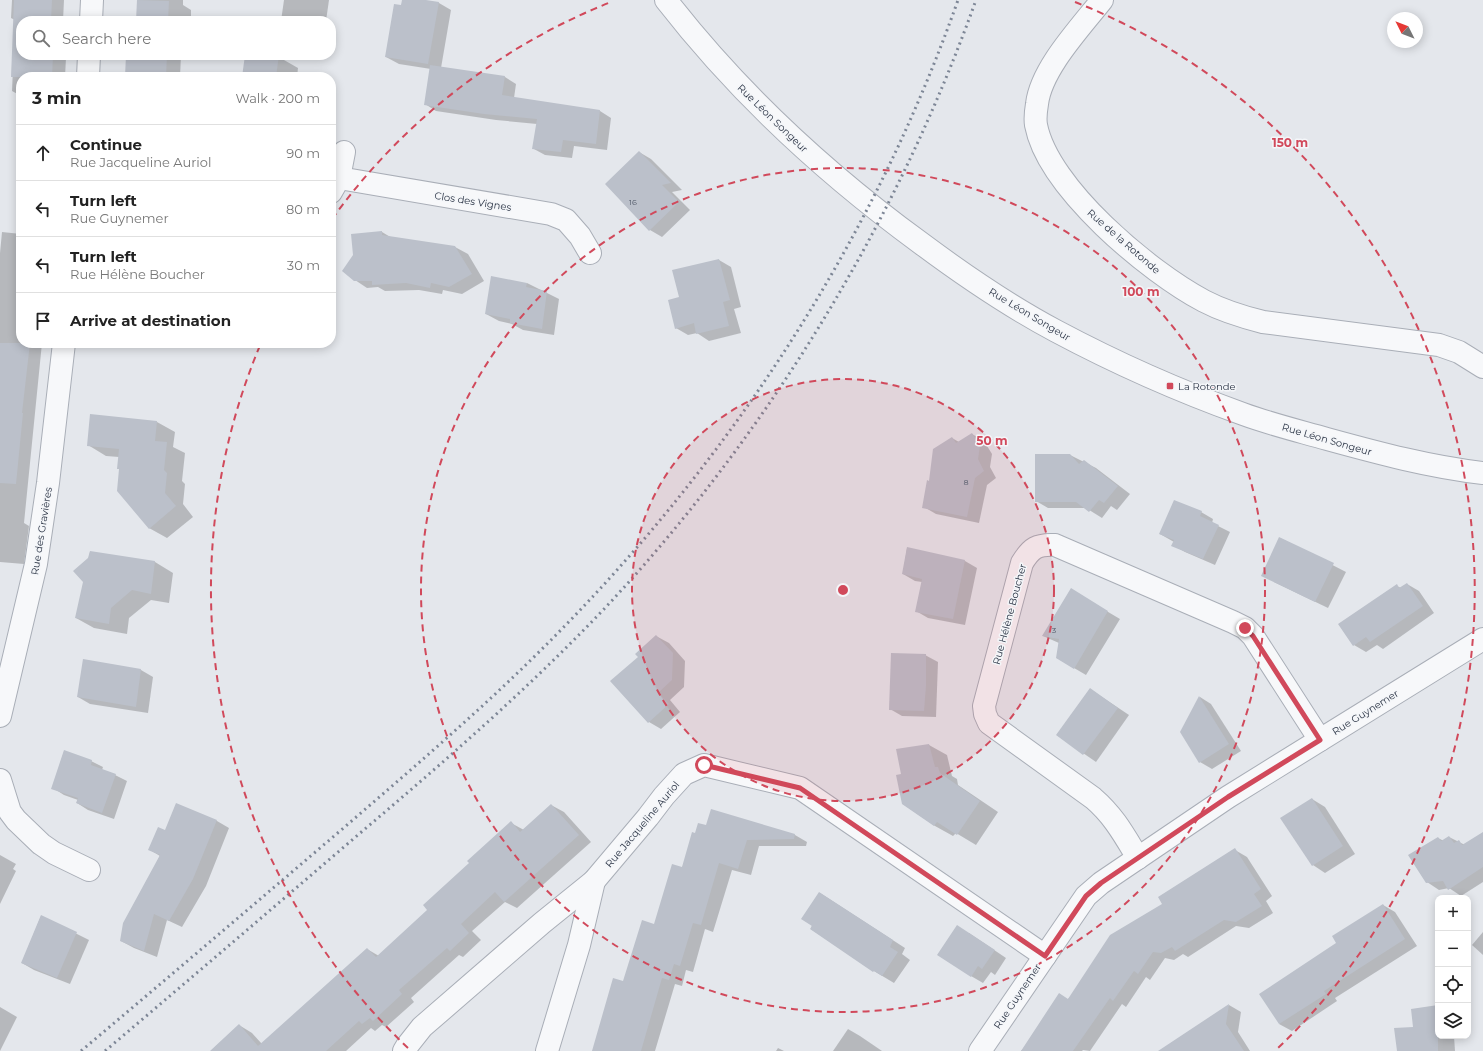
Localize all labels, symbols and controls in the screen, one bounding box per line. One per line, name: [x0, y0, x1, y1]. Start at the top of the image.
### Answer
north arrow: [1387, 12, 1423, 48]
search box: [16, 16, 336, 60]
icon: search: [30, 27, 52, 49]
text: Search here: [62, 29, 151, 48]
street label: Rue Léon Songeur: [735, 81, 811, 155]
text: 3 min: [32, 88, 82, 108]
text: Walk · 200 m: [235, 90, 320, 106]
text: Continue: [70, 135, 142, 154]
text: 150 m: [1272, 135, 1308, 150]
icon: ahead: [32, 142, 54, 164]
text: 90 m: [286, 145, 320, 161]
text: Rue Jacqueline Auriol: [70, 154, 211, 170]
street label: Clos des Vignes: [433, 189, 513, 214]
text: Turn left: [70, 191, 137, 210]
house number: 16: [629, 197, 637, 207]
icon: left: [32, 198, 54, 220]
text: 80 m: [286, 201, 320, 217]
street label: Rue de la Rotonde: [1085, 206, 1163, 277]
text: Rue Guynemer: [70, 210, 169, 226]
text: Turn left: [70, 247, 137, 266]
icon: left: [32, 254, 54, 276]
text: 30 m: [287, 257, 320, 273]
text: Rue Hélène Boucher: [70, 266, 205, 282]
text: 100 m: [1123, 284, 1159, 299]
street label: Rue Léon Songeur: [987, 285, 1073, 344]
icon: arrive: [32, 310, 54, 332]
text: Arrive at destination: [70, 311, 231, 330]
place label: La Rotonde: [1178, 380, 1236, 393]
marker: La Rotonde: [1165, 381, 1175, 391]
street label: Rue Léon Songeur: [1280, 420, 1373, 459]
text: 50 m: [976, 433, 1008, 448]
house number: 8: [963, 477, 969, 487]
street label: Rue des Gravières: [28, 486, 55, 576]
street label: Rue Hélène Boucher: [990, 562, 1029, 666]
centre of rings: [836, 583, 850, 597]
route end: [1236, 619, 1254, 637]
house number: 3: [1052, 625, 1057, 635]
street label: Rue Guynemer: [1330, 687, 1401, 738]
route start: [695, 756, 713, 774]
street label: Rue Jacqueline Auriol: [602, 778, 682, 870]
map controls: [1435, 895, 1471, 1039]
button: +: [1435, 895, 1471, 931]
button: −: [1435, 931, 1471, 967]
street label: Rue Guynemer: [991, 961, 1044, 1031]
button: locate: [1435, 967, 1471, 1003]
button: layers: [1435, 1003, 1471, 1039]

